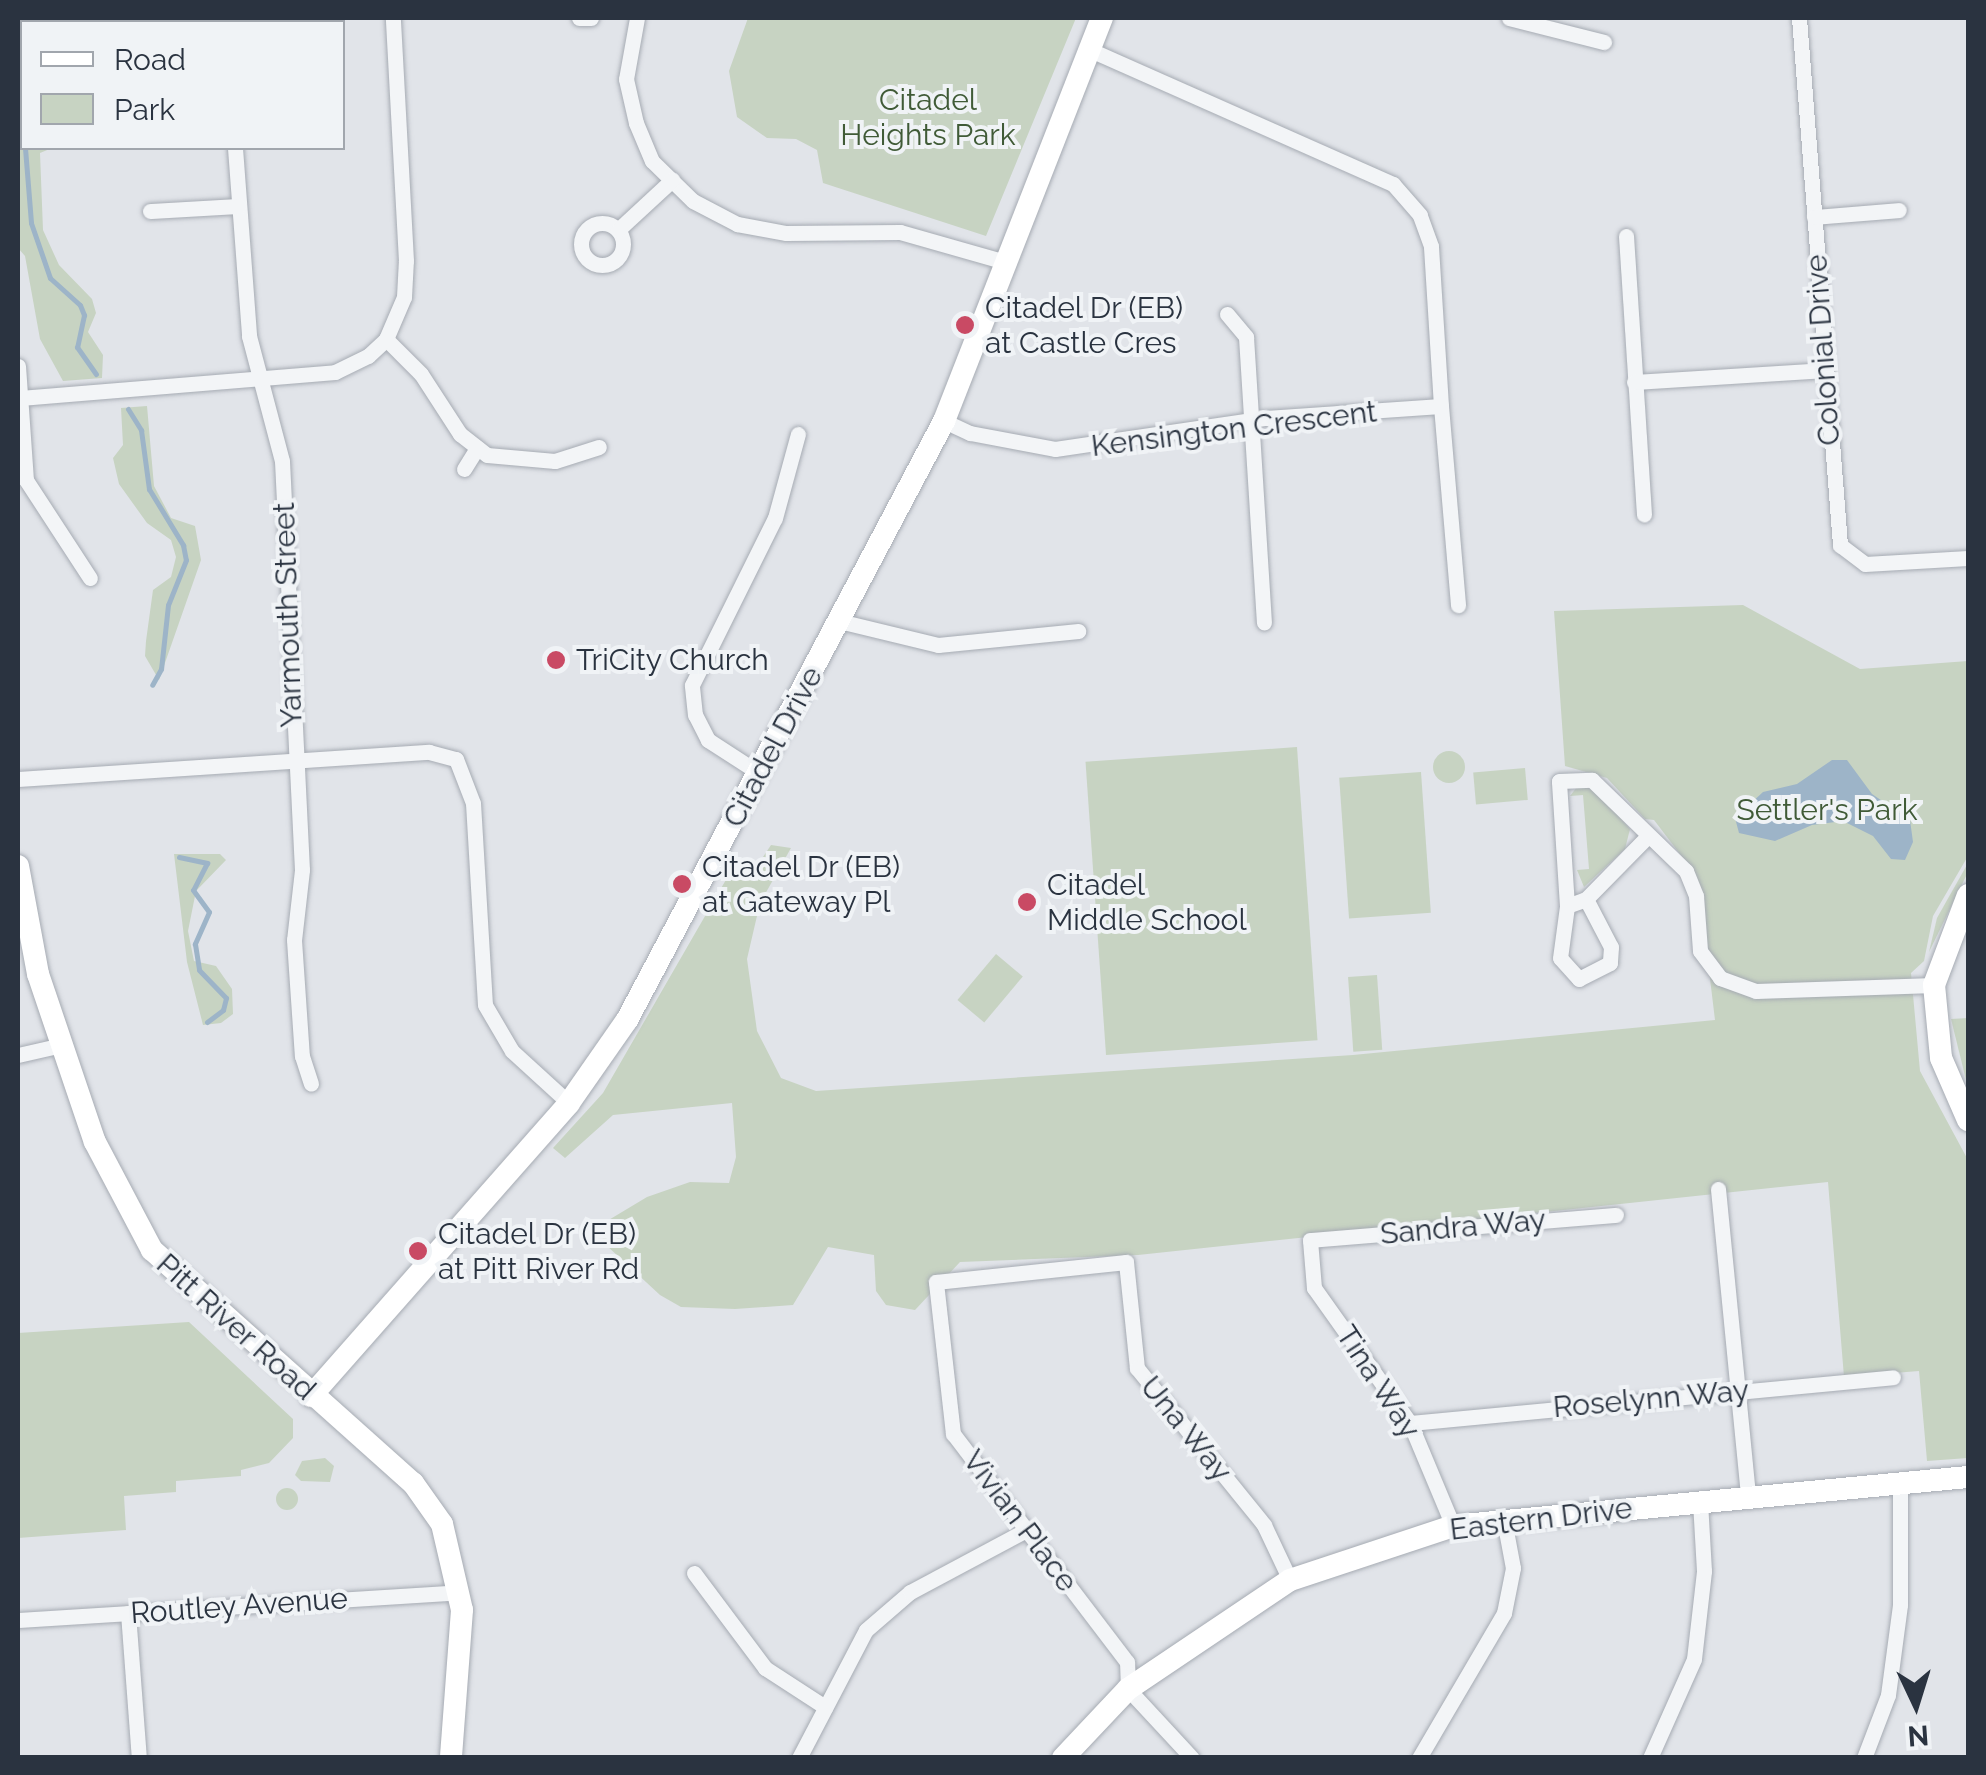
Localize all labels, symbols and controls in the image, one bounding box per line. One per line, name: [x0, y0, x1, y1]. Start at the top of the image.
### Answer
legend: [20, 20, 345, 150]
text: Road: [114, 42, 186, 77]
park label: Citadel Heights Park: [840, 82, 1016, 152]
text: Park: [114, 92, 175, 127]
street label: Colonial Drive: [1798, 253, 1848, 447]
place label: Citadel Dr (EB) at Castle Cres: [985, 290, 1185, 360]
marker: Citadel Dr (EB) at Castle Cres: [954, 314, 976, 336]
street label: Kensington Crescent: [1089, 394, 1379, 464]
street label: Yarmouth Street: [266, 502, 310, 728]
place label: TriCity Church: [576, 642, 770, 678]
marker: TriCity Church: [545, 649, 567, 671]
street label: Citadel Drive: [716, 660, 830, 834]
park label: Settler's Park: [1736, 792, 1918, 828]
place label: Citadel Dr (EB) at Gateway Pl: [702, 849, 902, 920]
place label: Citadel Middle School: [1047, 867, 1247, 938]
marker: Citadel Dr (EB) at Gateway Pl: [671, 873, 693, 895]
marker: Citadel Middle School: [1016, 891, 1038, 913]
street label: Sandra Way: [1378, 1202, 1548, 1252]
place label: Citadel Dr (EB) at Pitt River Rd: [438, 1216, 640, 1286]
marker: Citadel Dr (EB) at Pitt River Rd: [407, 1240, 429, 1262]
street label: Pitt River Road: [149, 1246, 323, 1408]
street label: Tina Way: [1328, 1318, 1428, 1446]
street label: Una Way: [1132, 1369, 1240, 1489]
street label: Roselynn Way: [1551, 1372, 1751, 1426]
street label: Vivian Place: [955, 1443, 1085, 1599]
street label: Eastern Drive: [1448, 1490, 1634, 1548]
street label: Routley Avenue: [128, 1580, 350, 1632]
north arrow: [1866, 1655, 1966, 1755]
text: N: [1906, 1718, 1930, 1753]

